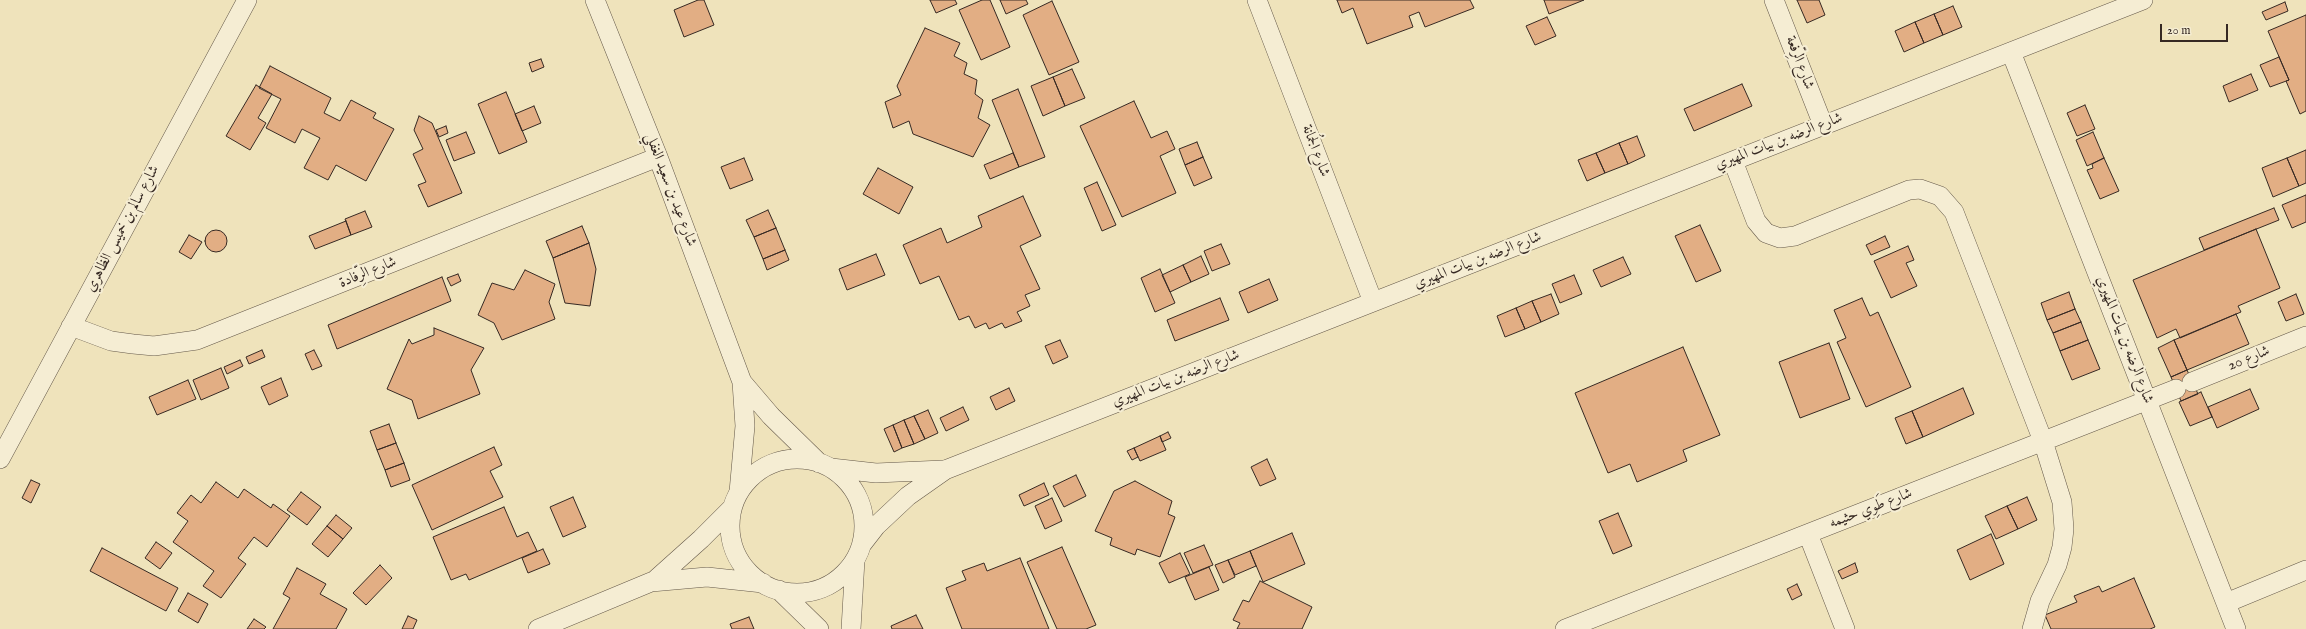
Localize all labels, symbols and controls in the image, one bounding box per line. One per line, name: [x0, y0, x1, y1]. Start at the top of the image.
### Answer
scale bar: [2162, 16, 2230, 42]
text: 20 m: [2167, 23, 2190, 38]
street label: شارع الرِّفعة: [1781, 34, 1817, 92]
street label: شارع الرضه بن بيات المهيري: [1713, 109, 1845, 175]
street label: شارع الجُمانة: [1297, 122, 1333, 180]
street label: شارع عيد بن سعيد الغفلي: [640, 131, 700, 249]
street label: شارع سالم بن خميس الظاهري: [82, 163, 164, 295]
street label: شارع الرضه بن بيات المهيري: [1412, 228, 1544, 294]
street label: شارع الرِّفادة: [337, 253, 399, 293]
street label: شارع الرضه بن بيات المهيري: [2091, 274, 2157, 406]
street label: شارع 20: [2225, 342, 2273, 376]
street label: شارع الرضه بن بيات المهيري: [1110, 346, 1242, 412]
street label: شارع طَوِي حثيمه: [1827, 485, 1915, 533]

